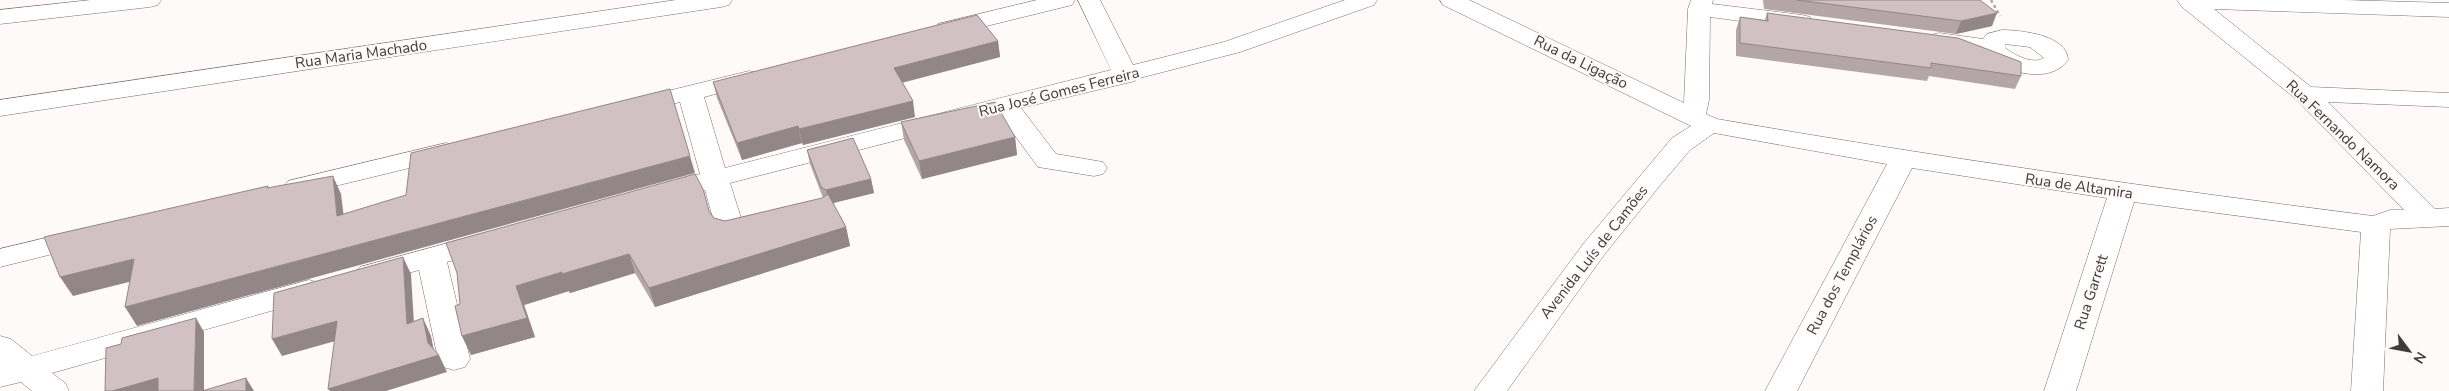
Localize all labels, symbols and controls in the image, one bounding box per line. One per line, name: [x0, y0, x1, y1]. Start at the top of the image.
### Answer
street label: Rua da Ligação: [1531, 31, 1631, 93]
street label: Rua Maria Machado: [294, 35, 428, 73]
street label: Rua José Gomes Ferreira: [977, 62, 1141, 122]
street label: Rua Fernando Namora: [2282, 75, 2404, 195]
street label: Rua de Altamira: [2024, 169, 2134, 203]
street label: Avenida Luís de Camões: [1536, 181, 1652, 323]
street label: Rua dos Templários: [1802, 212, 1882, 338]
street label: Rua Garrett: [2069, 251, 2113, 332]
north arrow: [2384, 326, 2434, 376]
text: N: [2409, 348, 2430, 367]

